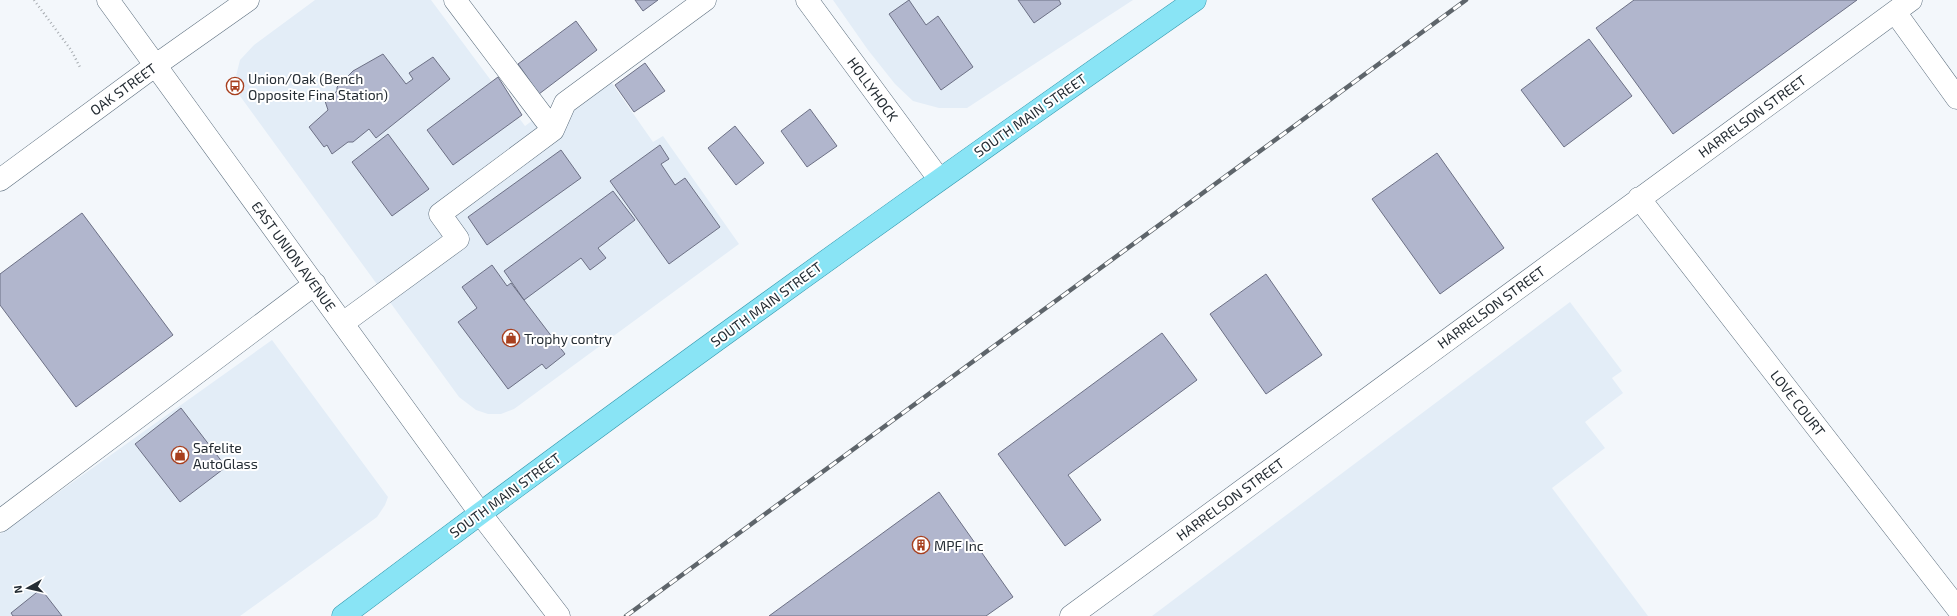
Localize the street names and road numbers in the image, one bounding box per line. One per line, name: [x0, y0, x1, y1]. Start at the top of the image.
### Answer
street label: HOLLYHOCK: [844, 54, 902, 125]
street label: OAK STREET: [87, 59, 159, 119]
street label: SOUTH MAIN STREET: [971, 70, 1089, 160]
street label: HARRELSON STREET: [1695, 71, 1809, 161]
street label: EAST UNION AVENUE: [248, 198, 340, 314]
street label: SOUTH MAIN STREET: [707, 258, 825, 350]
street label: HARRELSON STREET: [1434, 262, 1548, 352]
street label: LOVE COURT: [1767, 367, 1829, 439]
street label: SOUTH MAIN STREET: [446, 449, 564, 541]
street label: HARRELSON STREET: [1173, 454, 1287, 544]

